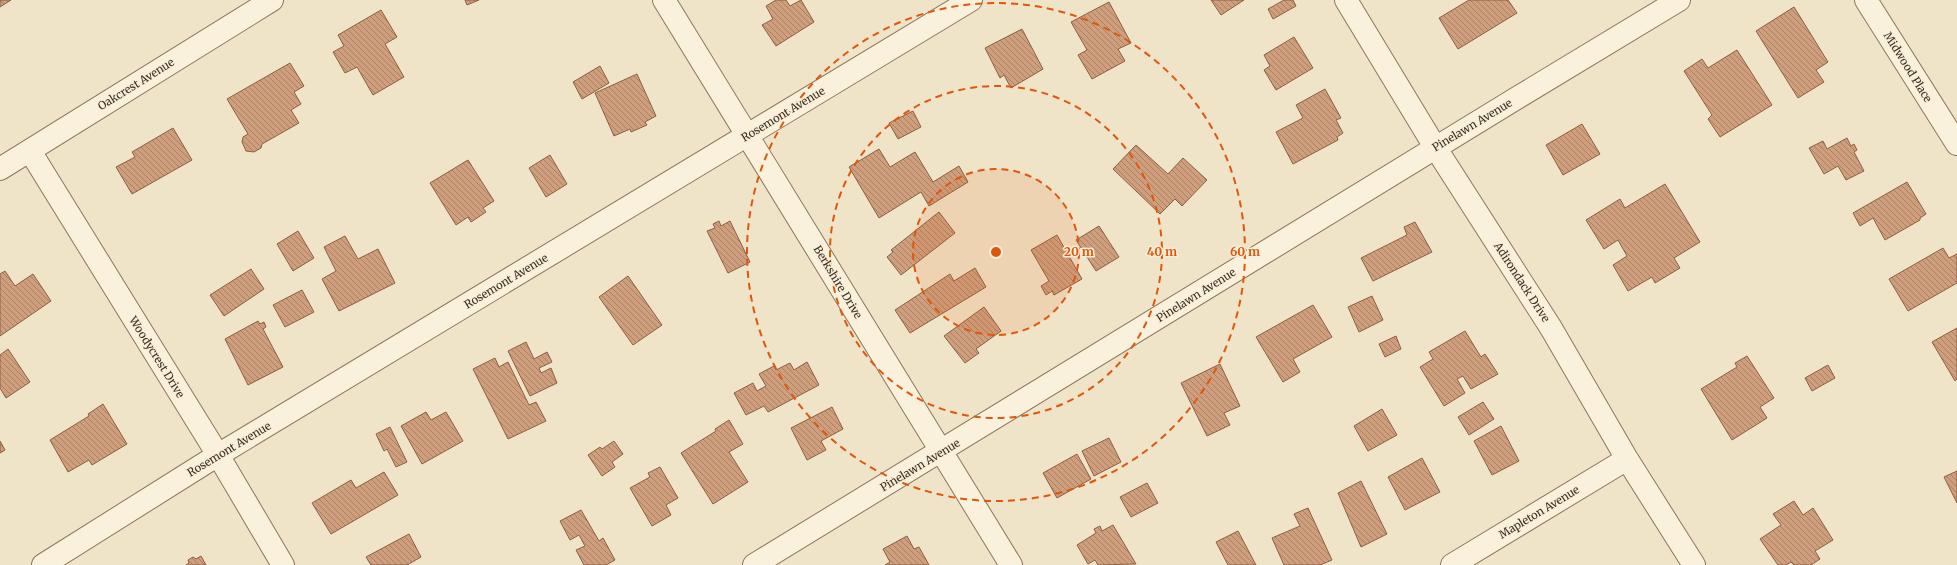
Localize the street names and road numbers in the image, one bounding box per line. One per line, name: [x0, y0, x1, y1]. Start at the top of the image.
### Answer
street label: Midwood Place: [1881, 29, 1935, 105]
street label: Oakcrest Avenue: [95, 55, 177, 113]
street label: Rosemont Avenue: [739, 83, 828, 144]
street label: Pinelawn Avenue: [1429, 95, 1515, 154]
street label: Adirondack Drive: [1490, 239, 1553, 325]
street label: Berkshire Drive: [811, 243, 865, 321]
street label: Rosemont Avenue: [462, 250, 551, 311]
street label: Pinelawn Avenue: [1154, 265, 1238, 325]
street label: Woodycrest Drive: [126, 313, 188, 401]
street label: Rosemont Avenue: [185, 418, 274, 479]
street label: Pinelawn Avenue: [877, 435, 963, 494]
street label: Mapleton Avenue: [1496, 482, 1582, 542]

